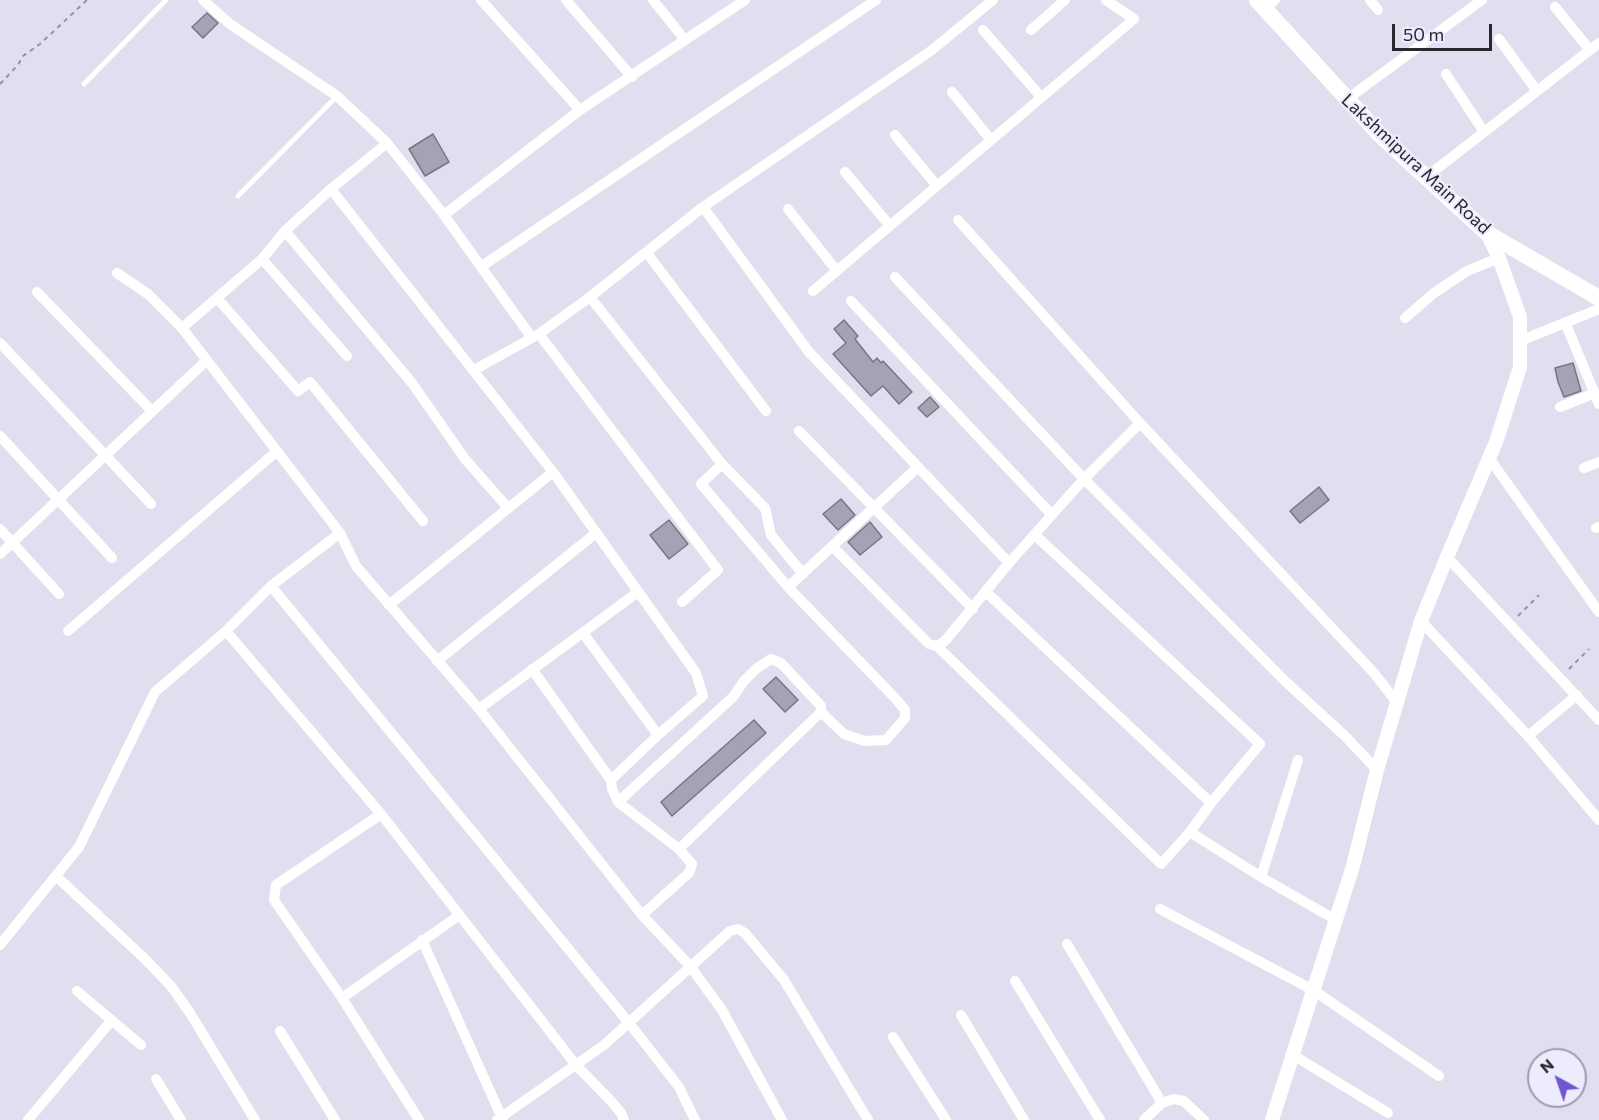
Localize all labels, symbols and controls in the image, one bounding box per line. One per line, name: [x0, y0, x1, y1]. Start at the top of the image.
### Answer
scale bar: [1395, 12, 1496, 50]
text: 50 m: [1403, 23, 1444, 45]
street label: Lakshmipura Main Road: [1337, 89, 1495, 239]
north arrow: [1527, 1048, 1587, 1108]
text: N: [1536, 1054, 1557, 1076]

